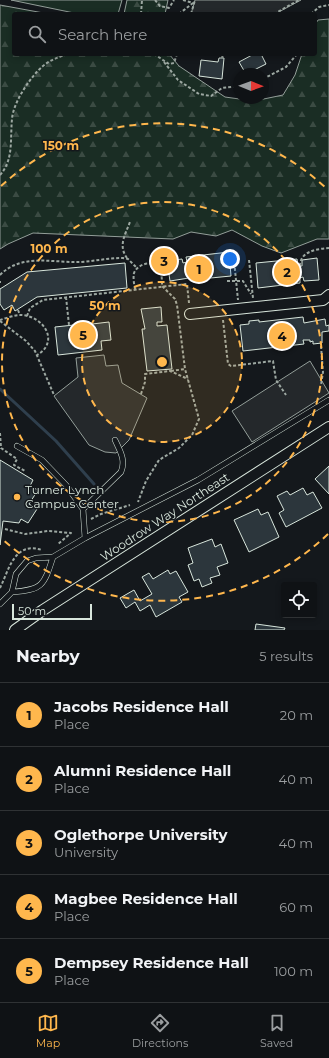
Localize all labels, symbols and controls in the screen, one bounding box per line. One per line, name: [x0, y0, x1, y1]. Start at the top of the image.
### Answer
search box: [12, 12, 317, 56]
icon: search: [26, 23, 48, 45]
text: Search here: [58, 25, 147, 44]
north arrow: [233, 68, 269, 104]
text: 150 m: [43, 138, 79, 153]
text: 100 m: [31, 241, 67, 256]
pin: 3: [151, 246, 177, 276]
your location: [220, 249, 240, 269]
pin: 1: [186, 254, 212, 284]
pin: 2: [274, 257, 300, 287]
text: 50 m: [89, 298, 121, 313]
pin: 5: [70, 320, 96, 350]
pin: 4: [269, 321, 295, 351]
centre of rings: [155, 355, 169, 369]
street label: Woodrow Way Northeast: [97, 469, 232, 564]
place label: Turner Lynch Campus Center: [25, 482, 119, 511]
marker: Turner Lynch Campus Center: [12, 492, 22, 502]
map controls: [281, 582, 317, 618]
button: locate: [281, 582, 317, 618]
scale bar: [12, 602, 92, 621]
text: 50 m: [18, 604, 46, 618]
text: Nearby: [16, 646, 80, 666]
text: 5 results: [259, 648, 313, 664]
text: Jacobs Residence Hall: [54, 697, 229, 716]
text: 1: [26, 707, 32, 723]
text: 20 m: [280, 707, 313, 723]
text: Place: [54, 716, 90, 732]
text: Alumni Residence Hall: [54, 761, 231, 780]
text: 2: [25, 771, 33, 787]
text: 40 m: [279, 771, 313, 787]
text: Place: [54, 780, 90, 796]
text: Oglethorpe University: [54, 825, 227, 844]
text: 3: [25, 835, 33, 851]
text: 40 m: [279, 835, 313, 851]
text: University: [54, 844, 118, 860]
text: Magbee Residence Hall: [54, 889, 238, 908]
text: 4: [25, 899, 33, 915]
text: 60 m: [279, 899, 313, 915]
text: Place: [54, 908, 90, 924]
text: Dempsey Residence Hall: [54, 953, 249, 972]
text: 5: [25, 963, 33, 979]
text: 100 m: [274, 963, 313, 979]
text: Place: [54, 972, 90, 988]
tab: Map: [36, 1012, 60, 1050]
tab: Directions: [132, 1012, 188, 1050]
tab: Saved: [260, 1012, 293, 1050]

